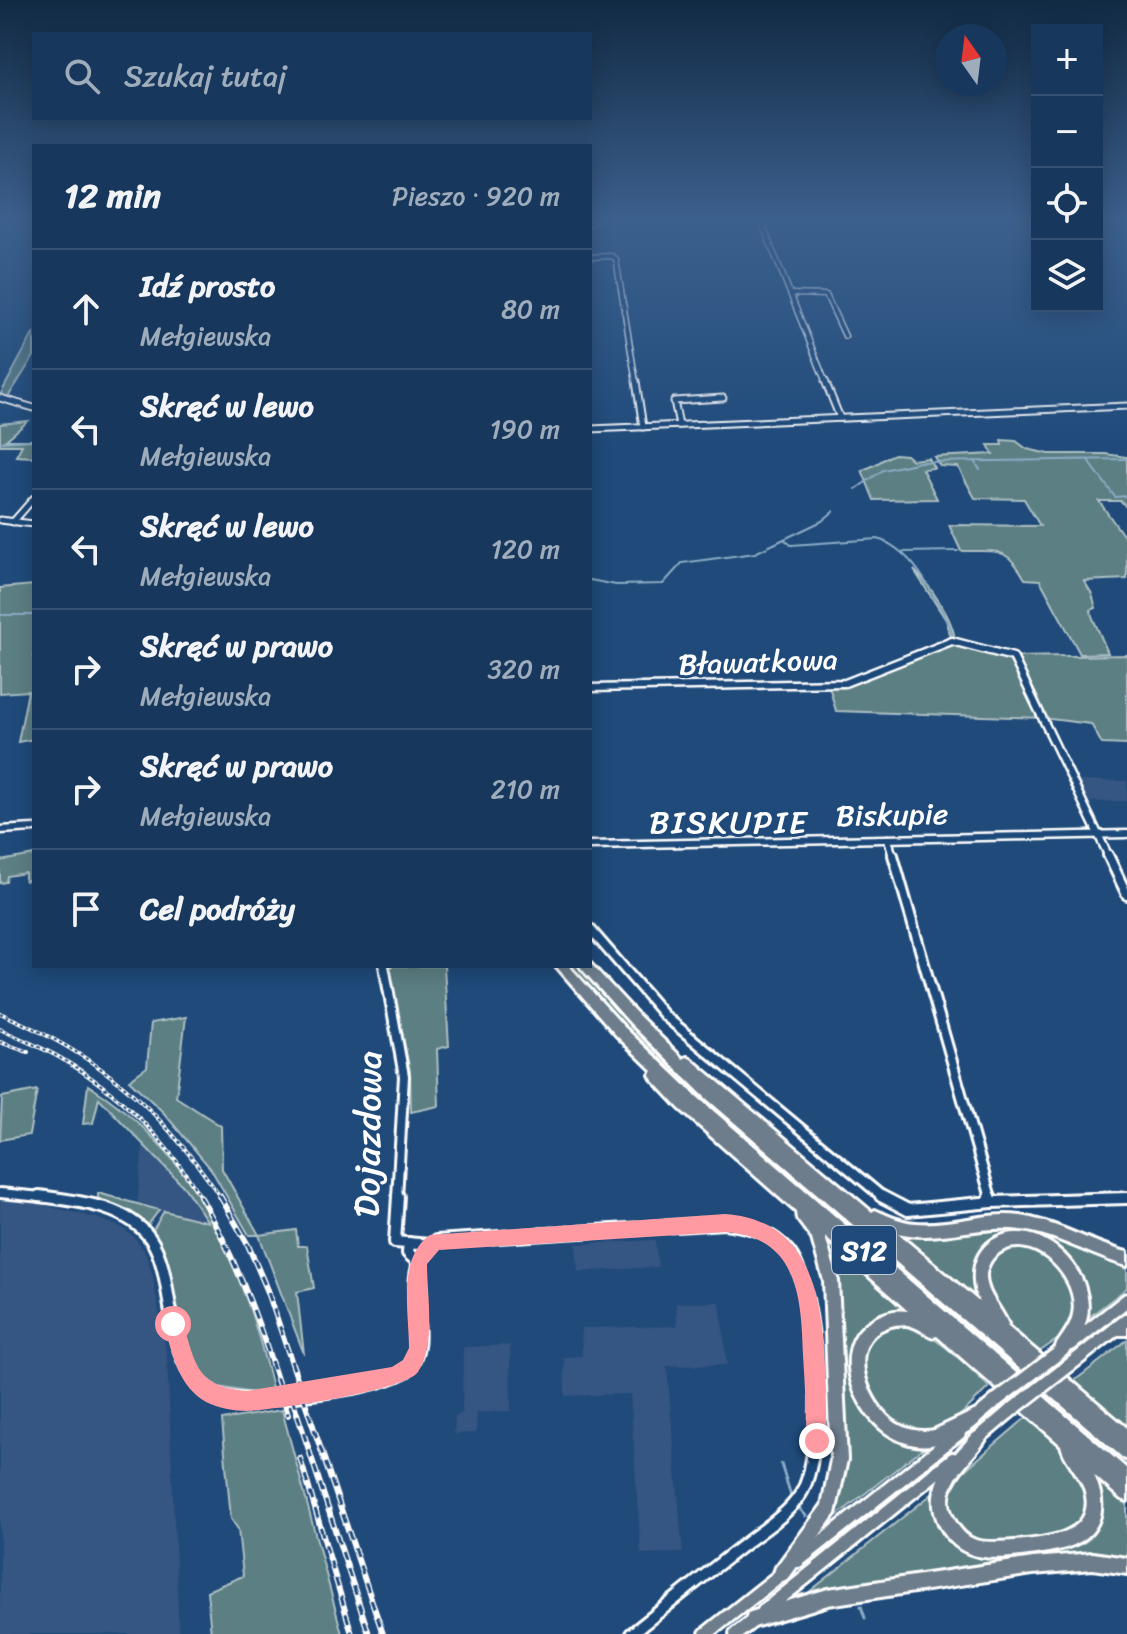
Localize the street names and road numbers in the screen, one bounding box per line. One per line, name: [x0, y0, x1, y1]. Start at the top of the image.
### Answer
street label: Bławatkowa: [677, 632, 839, 692]
street label: Biskupie: [835, 787, 949, 843]
street label: Dojazdowa: [335, 1050, 401, 1218]
road number: S12: [832, 1226, 896, 1274]

